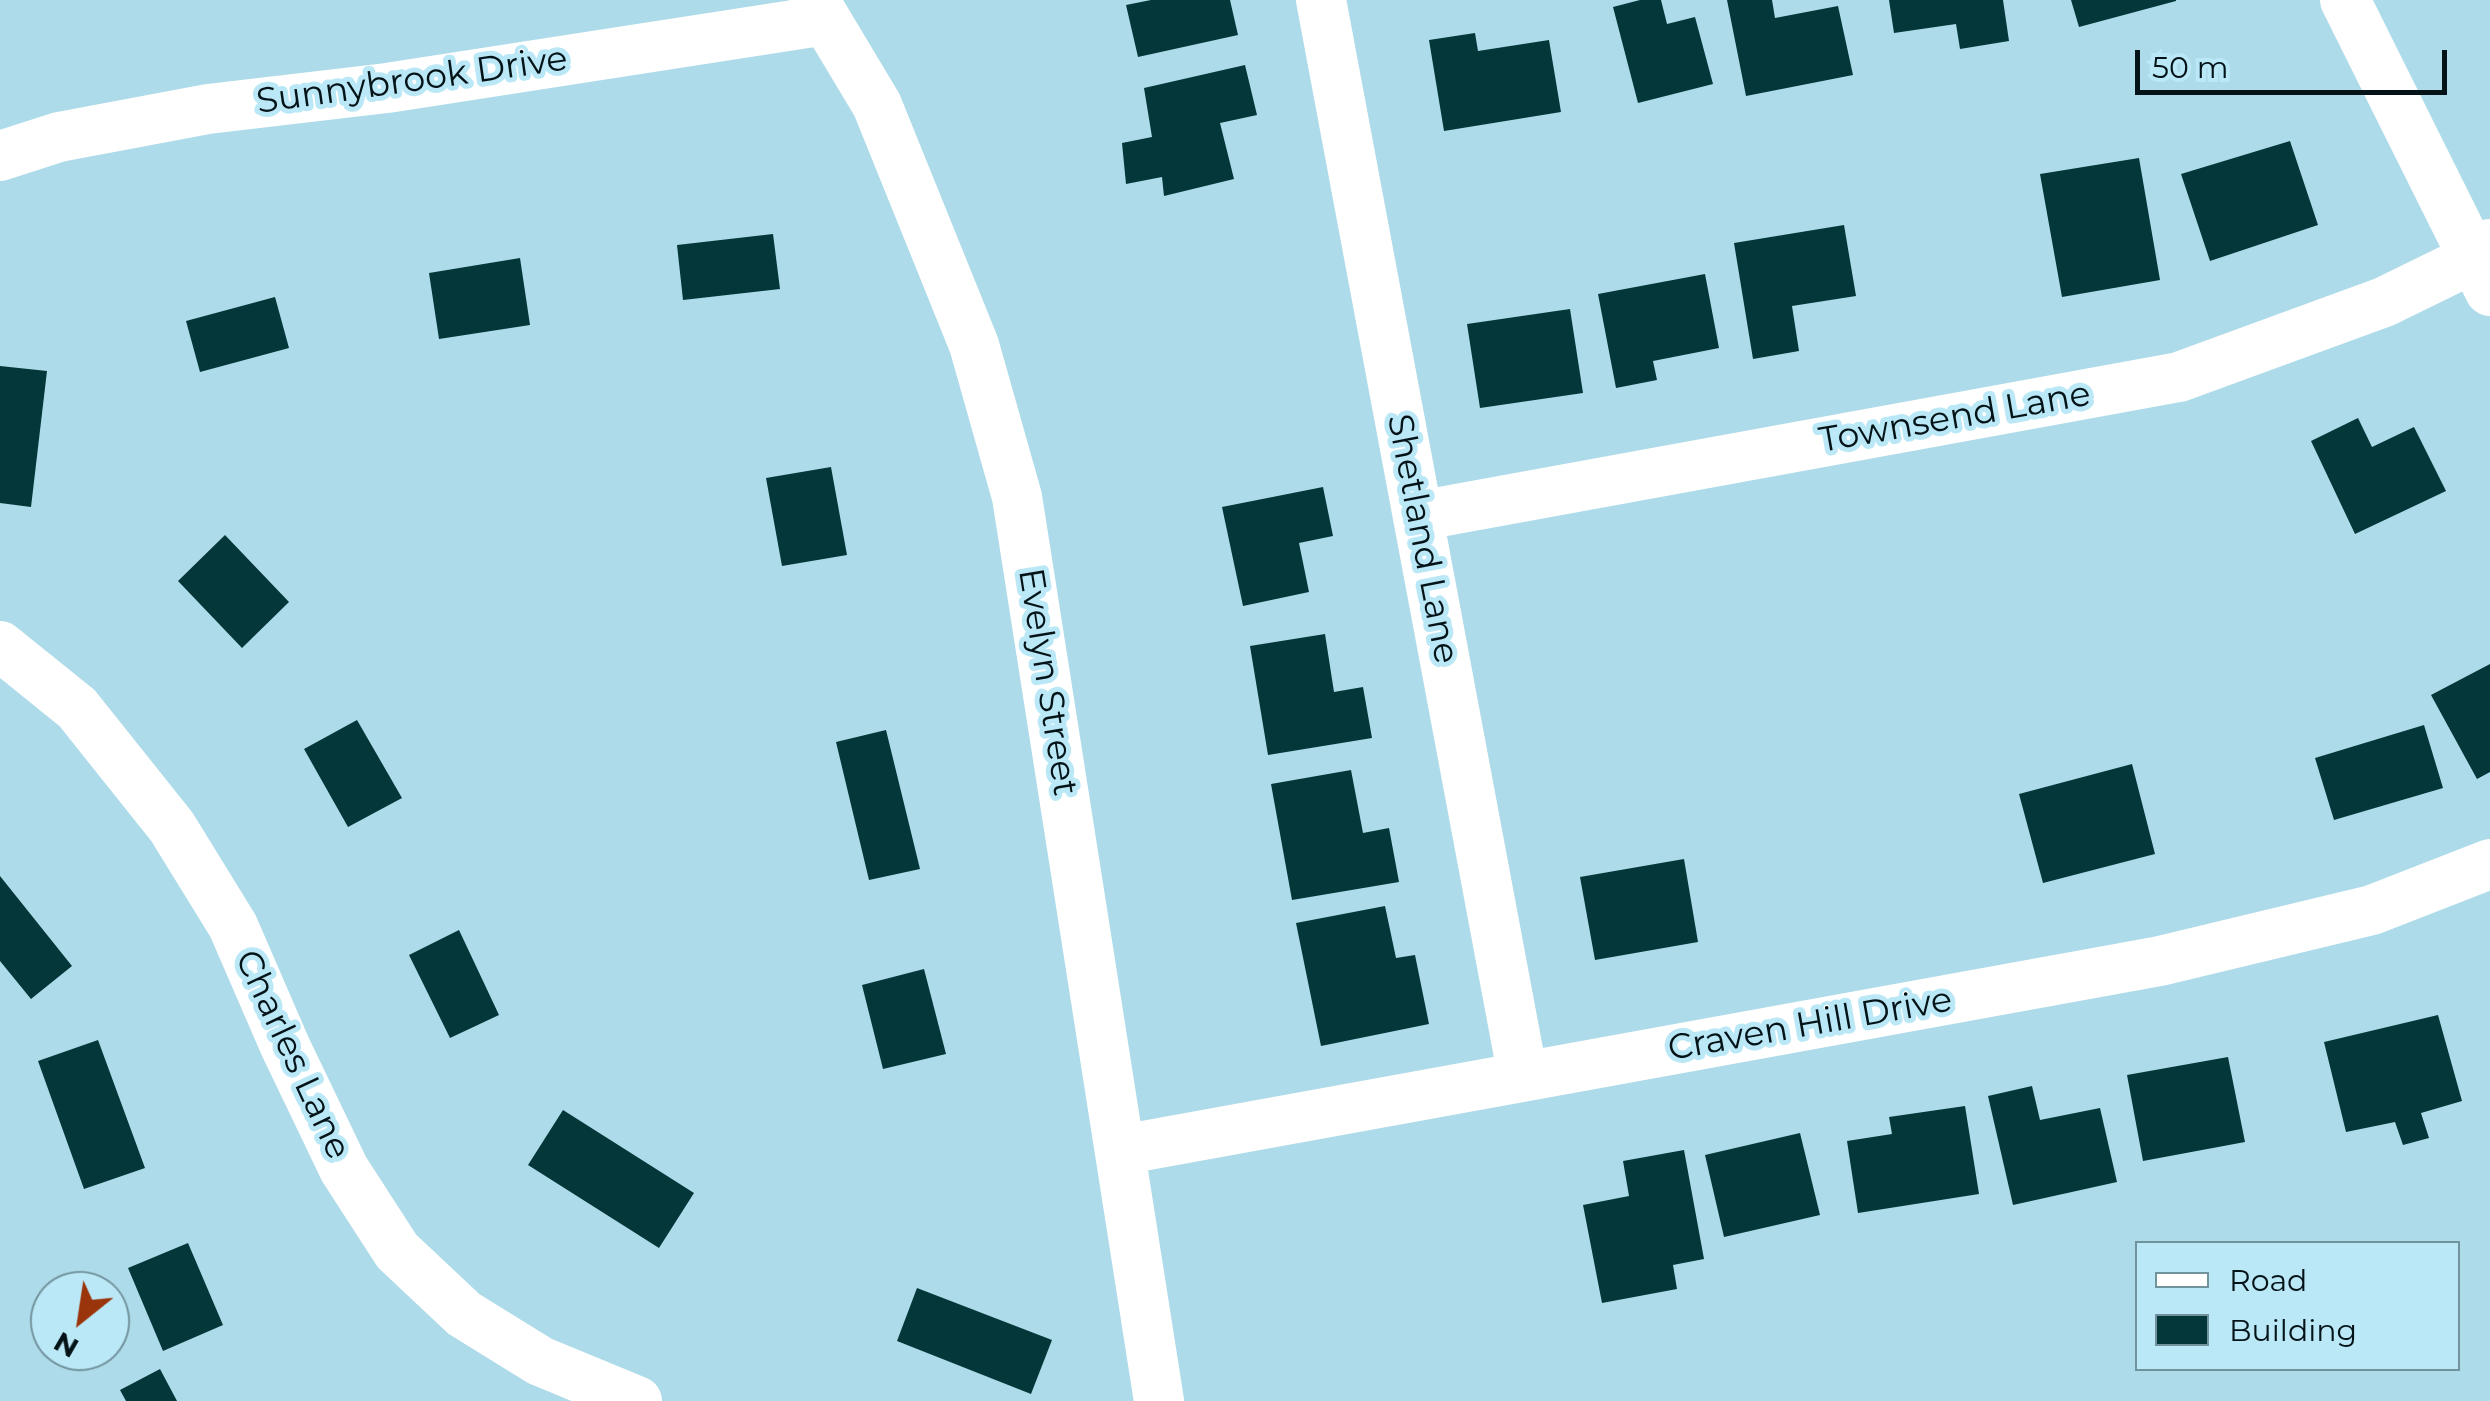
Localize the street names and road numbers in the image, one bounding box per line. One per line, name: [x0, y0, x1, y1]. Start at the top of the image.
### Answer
street label: Sunnybrook Drive: [254, 38, 570, 124]
street label: Townsend Lane: [1816, 373, 2094, 463]
street label: Shetland Lane: [1377, 411, 1467, 667]
street label: Evelyn Street: [1008, 565, 1086, 799]
street label: Charles Lane: [225, 944, 359, 1166]
street label: Craven Hill Drive: [1665, 979, 1955, 1071]

